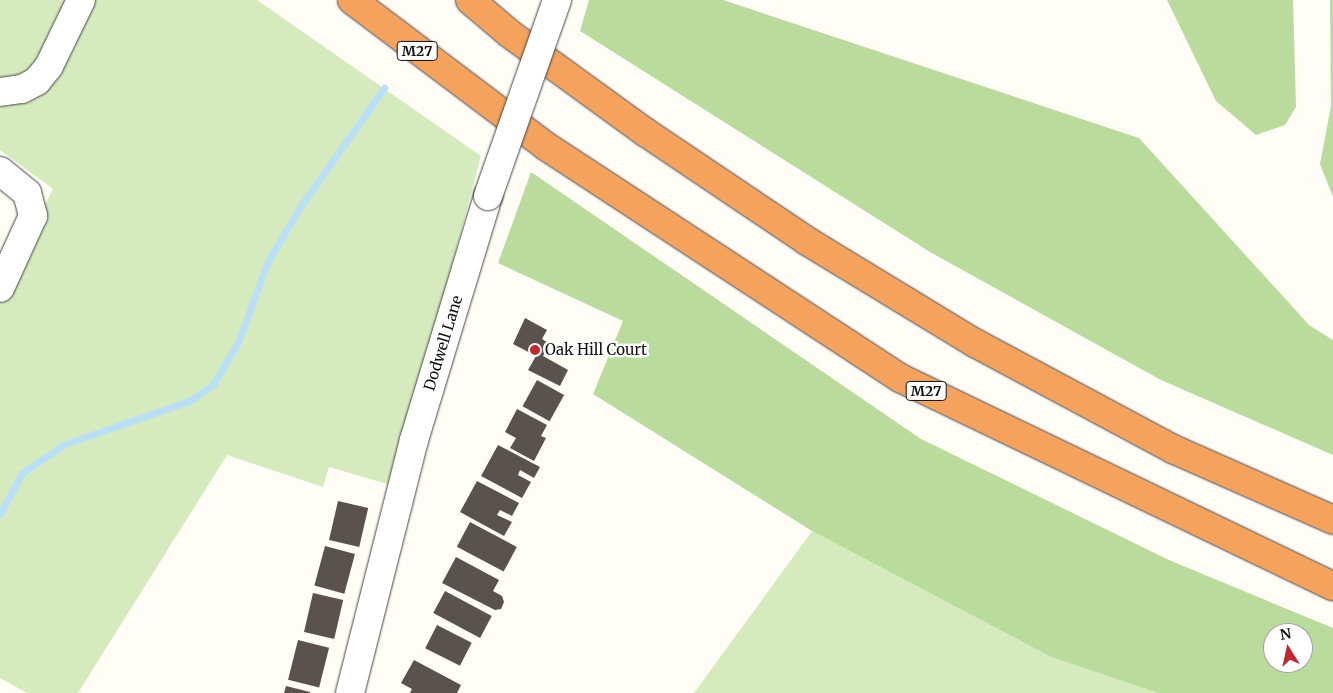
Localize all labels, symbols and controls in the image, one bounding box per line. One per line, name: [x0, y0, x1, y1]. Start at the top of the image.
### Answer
road number: M27: [396, 40, 438, 62]
street label: Dodwell Lane: [420, 293, 466, 393]
place label: Oak Hill Court: [545, 341, 647, 359]
marker: Oak Hill Court: [529, 344, 541, 356]
road number: M27: [905, 380, 947, 402]
north arrow: [1263, 623, 1313, 673]
text: N: [1279, 624, 1293, 644]

